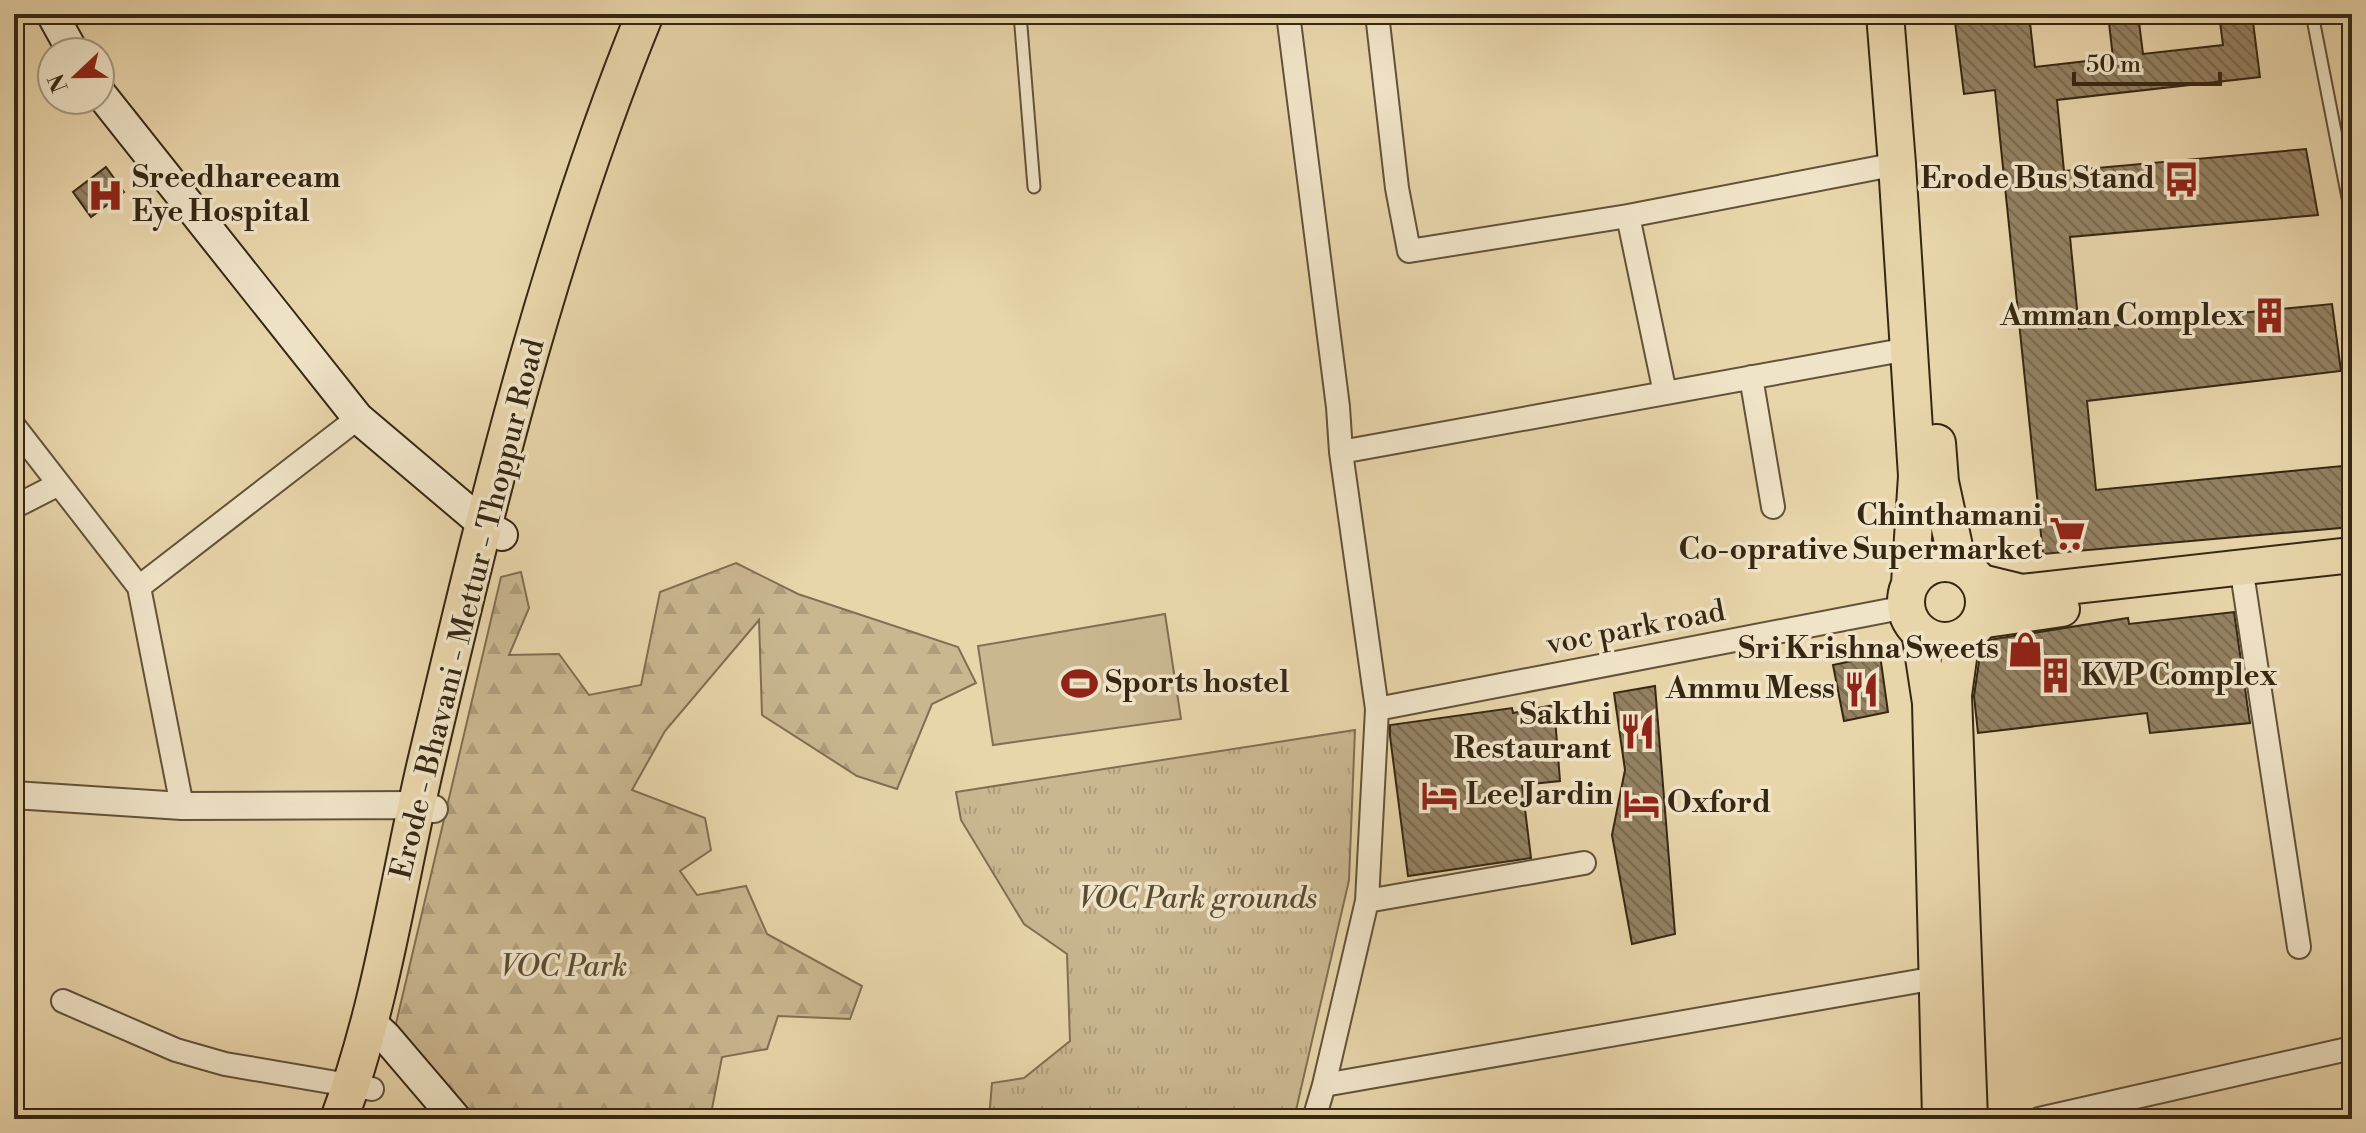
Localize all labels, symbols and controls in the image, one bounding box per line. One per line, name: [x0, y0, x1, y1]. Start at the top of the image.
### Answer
north arrow: [36, 36, 116, 116]
scale bar: [2074, 36, 2220, 86]
text: 50 m: [2086, 50, 2141, 80]
text: N: [43, 69, 75, 96]
place label: Sreedhareeam Eye Hospital: [132, 159, 341, 231]
place label: Erode Bus Stand: [1921, 160, 2155, 198]
bus stop icon: Erode Bus Stand: [2162, 160, 2200, 198]
hospital icon: Sreedhareeam Eye Hospital: [87, 176, 125, 214]
place label: Amman Complex: [1999, 297, 2245, 335]
building icon: Amman Complex: [2251, 297, 2289, 335]
street label: Erode - Bhavani - Mettur - Thoppur Road: [382, 335, 554, 883]
place label: Chinthamani Co-oprative Supermarket: [1679, 497, 2042, 569]
supermarket icon: Chinthamani Co-oprative Supermarket: [2049, 514, 2087, 552]
street label: voc park road: [1543, 592, 1728, 664]
place label: Sri Krishna Sweets: [1738, 630, 1999, 668]
shop icon: Sri Krishna Sweets: [2006, 630, 2044, 668]
building icon: KVP Complex: [2036, 657, 2074, 695]
place label: KVP Complex: [2081, 657, 2278, 695]
sports icon: Sports hostel: [1060, 664, 1098, 702]
place label: Sports hostel: [1105, 664, 1289, 702]
place label: Ammu Mess: [1665, 670, 1835, 708]
restaurant icon: Ammu Mess: [1842, 670, 1880, 708]
place label: Sakthi Restaurant: [1454, 696, 1611, 768]
restaurant icon: Sakthi Restaurant: [1618, 713, 1656, 751]
hotel icon: Lee Jardin: [1421, 776, 1459, 814]
place label: Lee Jardin: [1466, 776, 1614, 814]
hotel icon: Oxford: [1622, 784, 1660, 822]
place label: Oxford: [1667, 784, 1771, 822]
park label: VOC Park grounds: [1079, 880, 1317, 918]
park label: VOC Park: [501, 948, 627, 986]

